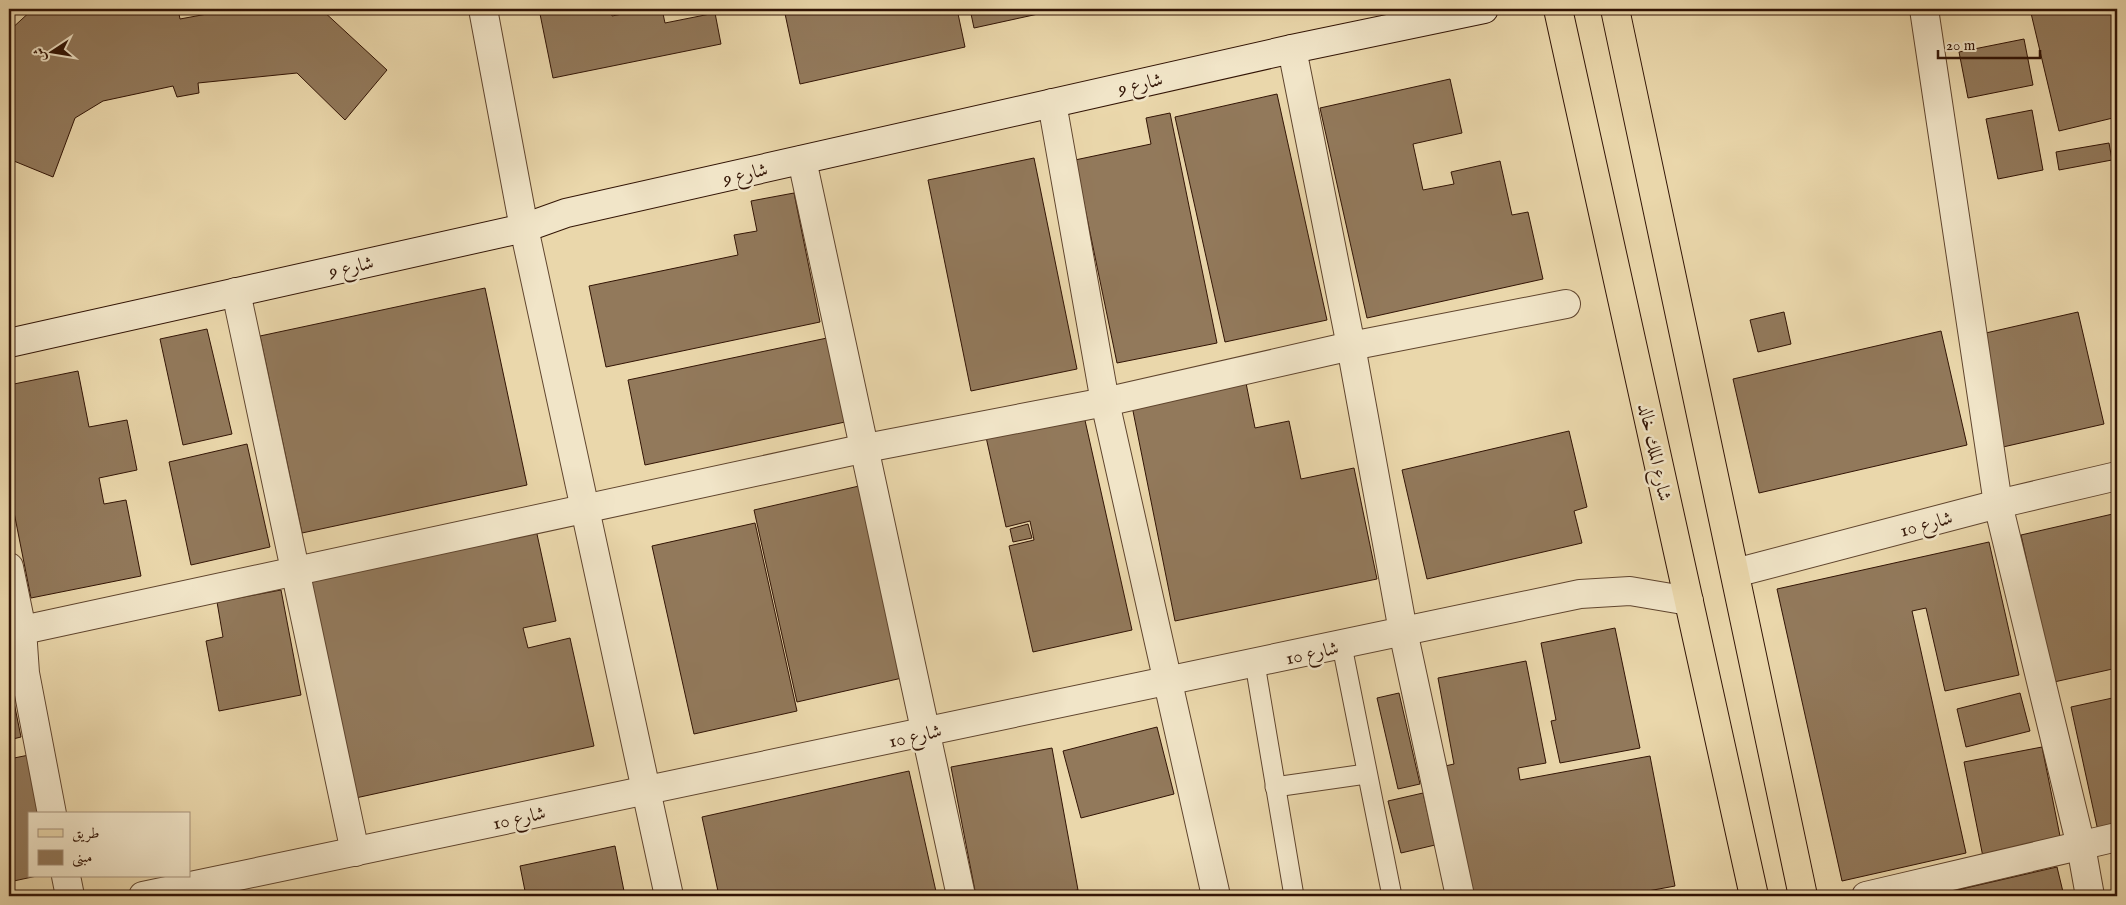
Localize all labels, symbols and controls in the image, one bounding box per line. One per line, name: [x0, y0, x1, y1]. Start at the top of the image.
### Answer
north arrow: [28, 28, 78, 78]
scale bar: [1938, 28, 2041, 60]
text: 20 m: [1946, 36, 1976, 55]
text: ش: [30, 46, 51, 63]
street label: شارع 9: [1115, 68, 1166, 104]
street label: شارع 9: [720, 158, 771, 194]
street label: شارع 9: [326, 251, 377, 287]
street label: شارع الملك خالد: [1630, 401, 1676, 504]
street label: شارع 10: [1898, 506, 1956, 545]
street label: شارع 10: [1284, 637, 1341, 673]
street label: شارع 10: [887, 720, 944, 756]
street label: شارع 10: [491, 802, 548, 838]
legend: [28, 812, 190, 878]
text: طريق: [72, 824, 99, 843]
text: مبنى: [72, 848, 92, 868]

